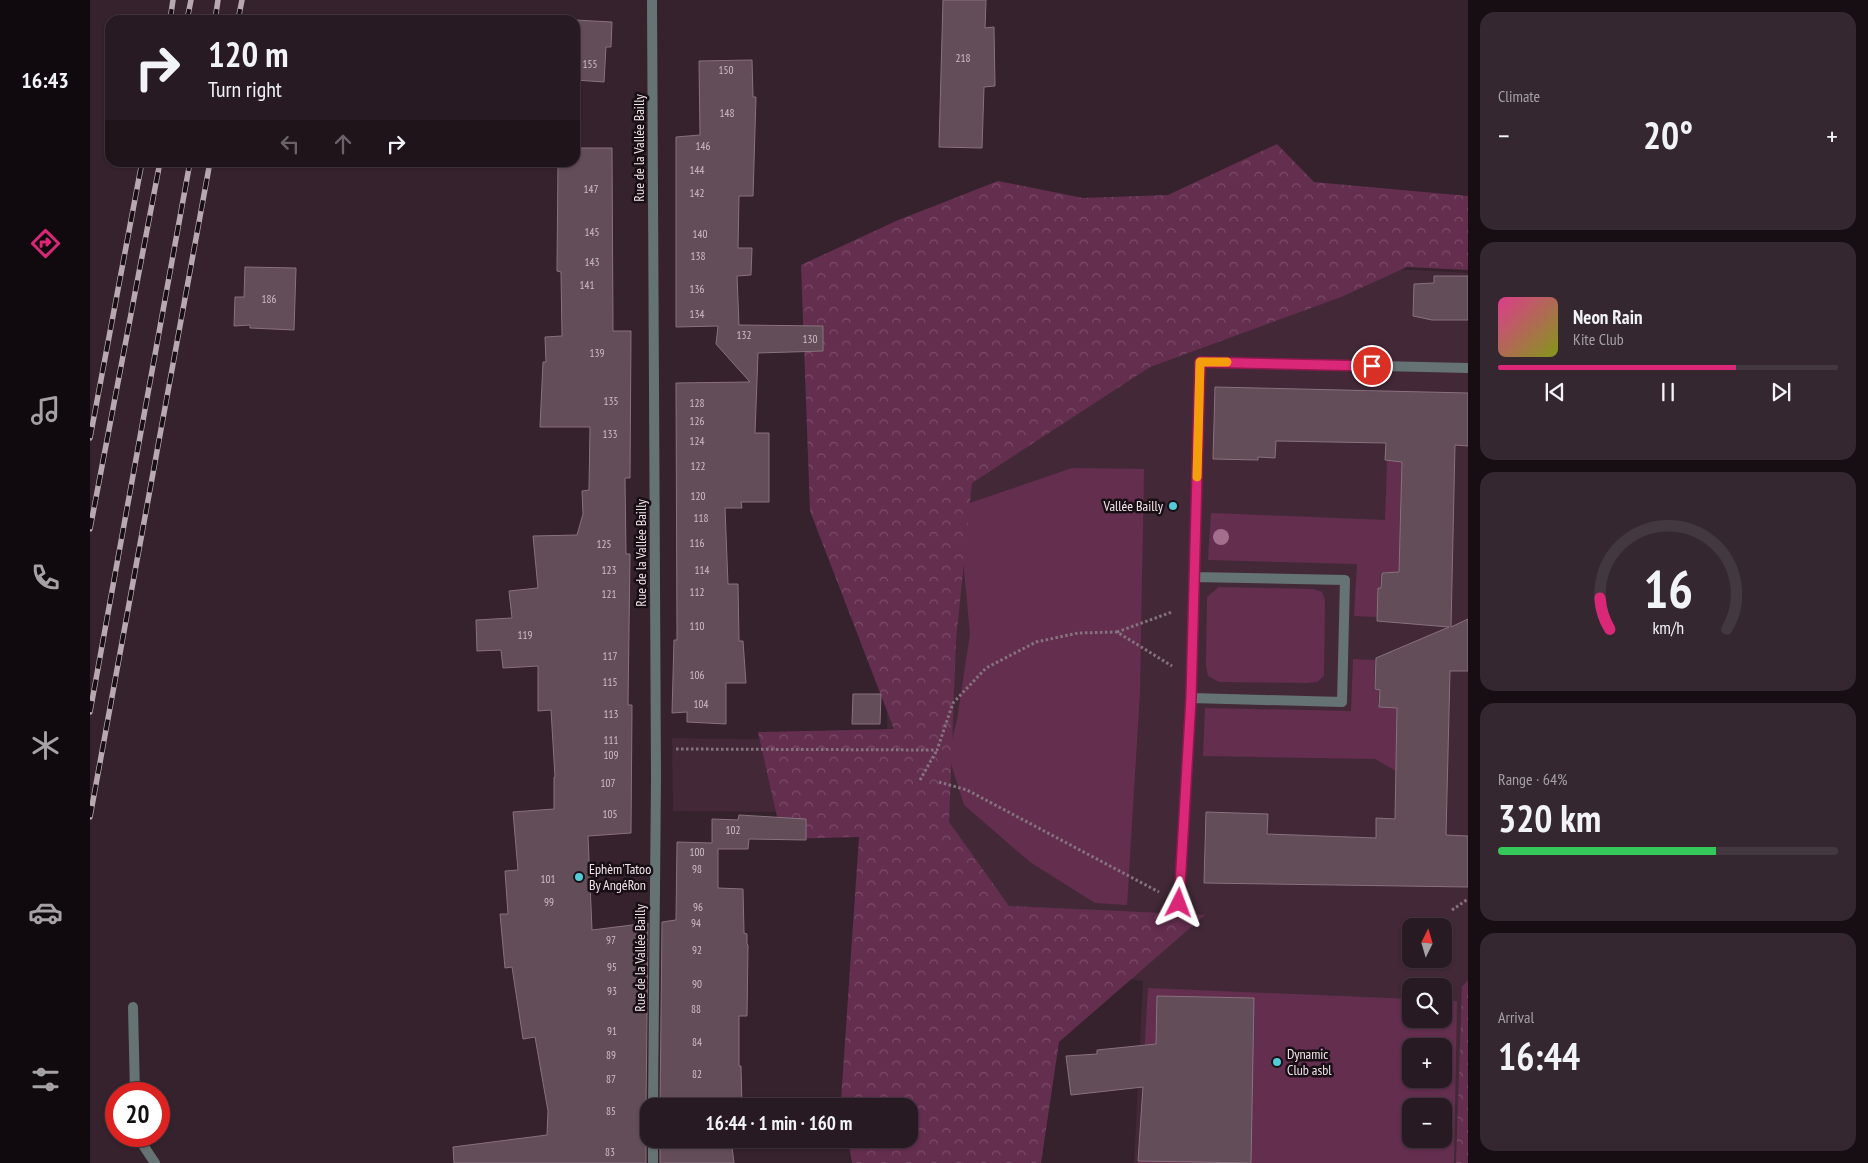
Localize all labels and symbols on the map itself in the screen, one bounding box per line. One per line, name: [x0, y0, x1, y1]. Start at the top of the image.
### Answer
house number: 218: [956, 51, 970, 65]
house number: 155: [583, 57, 597, 71]
house number: 150: [719, 63, 733, 77]
street label: Rue de la Vallée Bailly: [630, 94, 648, 202]
house number: 148: [720, 106, 734, 120]
house number: 146: [696, 139, 710, 153]
house number: 144: [690, 163, 704, 177]
house number: 147: [584, 182, 598, 196]
house number: 142: [690, 186, 704, 200]
house number: 145: [585, 225, 599, 239]
house number: 140: [693, 227, 707, 241]
house number: 138: [691, 249, 705, 263]
house number: 143: [585, 255, 599, 269]
house number: 141: [580, 278, 594, 292]
house number: 136: [690, 282, 704, 296]
house number: 186: [262, 292, 276, 306]
house number: 134: [690, 307, 704, 321]
house number: 132: [737, 328, 751, 342]
house number: 130: [803, 332, 817, 346]
pin: [1351, 345, 1393, 387]
house number: 139: [590, 346, 604, 360]
house number: 135: [604, 394, 618, 408]
house number: 128: [690, 396, 704, 410]
house number: 126: [690, 414, 704, 428]
house number: 133: [603, 427, 617, 441]
house number: 124: [690, 434, 704, 448]
house number: 122: [691, 459, 705, 473]
house number: 120: [691, 489, 705, 503]
place label: Vallée Bailly: [1103, 497, 1164, 515]
street label: Rue de la Vallée Bailly: [632, 499, 650, 607]
marker: Vallée Bailly: [1167, 500, 1179, 512]
house number: 118: [694, 511, 708, 525]
house number: 116: [690, 536, 704, 550]
house number: 125: [597, 537, 611, 551]
house number: 123: [602, 563, 616, 577]
house number: 114: [695, 563, 709, 577]
house number: 112: [690, 585, 704, 599]
house number: 121: [602, 587, 616, 601]
house number: 110: [690, 619, 704, 633]
house number: 119: [518, 628, 532, 642]
house number: 117: [603, 649, 617, 663]
house number: 106: [690, 668, 704, 682]
house number: 115: [603, 675, 617, 689]
house number: 104: [694, 697, 708, 711]
house number: 113: [604, 707, 618, 721]
house number: 111: [604, 733, 618, 747]
house number: 109: [604, 748, 618, 762]
house number: 107: [601, 776, 615, 790]
house number: 105: [603, 807, 617, 821]
house number: 102: [726, 823, 740, 837]
house number: 100: [690, 845, 704, 859]
place label: Ephèm'Tatoo By AngéRon: [589, 860, 651, 894]
house number: 98: [692, 862, 702, 876]
marker: Ephèm'Tatoo By AngéRon: [573, 871, 585, 883]
house number: 101: [541, 872, 555, 886]
position arrow: [1152, 876, 1204, 928]
house number: 99: [544, 895, 554, 909]
house number: 96: [693, 900, 703, 914]
street label: Rue de la Vallée Bailly: [631, 904, 649, 1012]
house number: 94: [691, 916, 701, 930]
north arrow: [1402, 918, 1452, 968]
house number: 97: [606, 933, 616, 947]
house number: 92: [692, 943, 702, 957]
house number: 95: [607, 960, 617, 974]
house number: 90: [692, 977, 702, 991]
house number: 93: [607, 984, 617, 998]
house number: 88: [691, 1002, 701, 1016]
house number: 91: [607, 1024, 617, 1038]
house number: 84: [692, 1035, 702, 1049]
place label: Dynamic Club asbl: [1287, 1045, 1332, 1079]
house number: 89: [606, 1048, 616, 1062]
marker: Dynamic Club asbl: [1271, 1056, 1283, 1068]
house number: 82: [692, 1067, 702, 1081]
house number: 87: [606, 1072, 616, 1086]
speed limit sign: 20: [105, 1082, 170, 1147]
house number: 85: [606, 1104, 616, 1118]
house number: 83: [605, 1145, 615, 1159]

